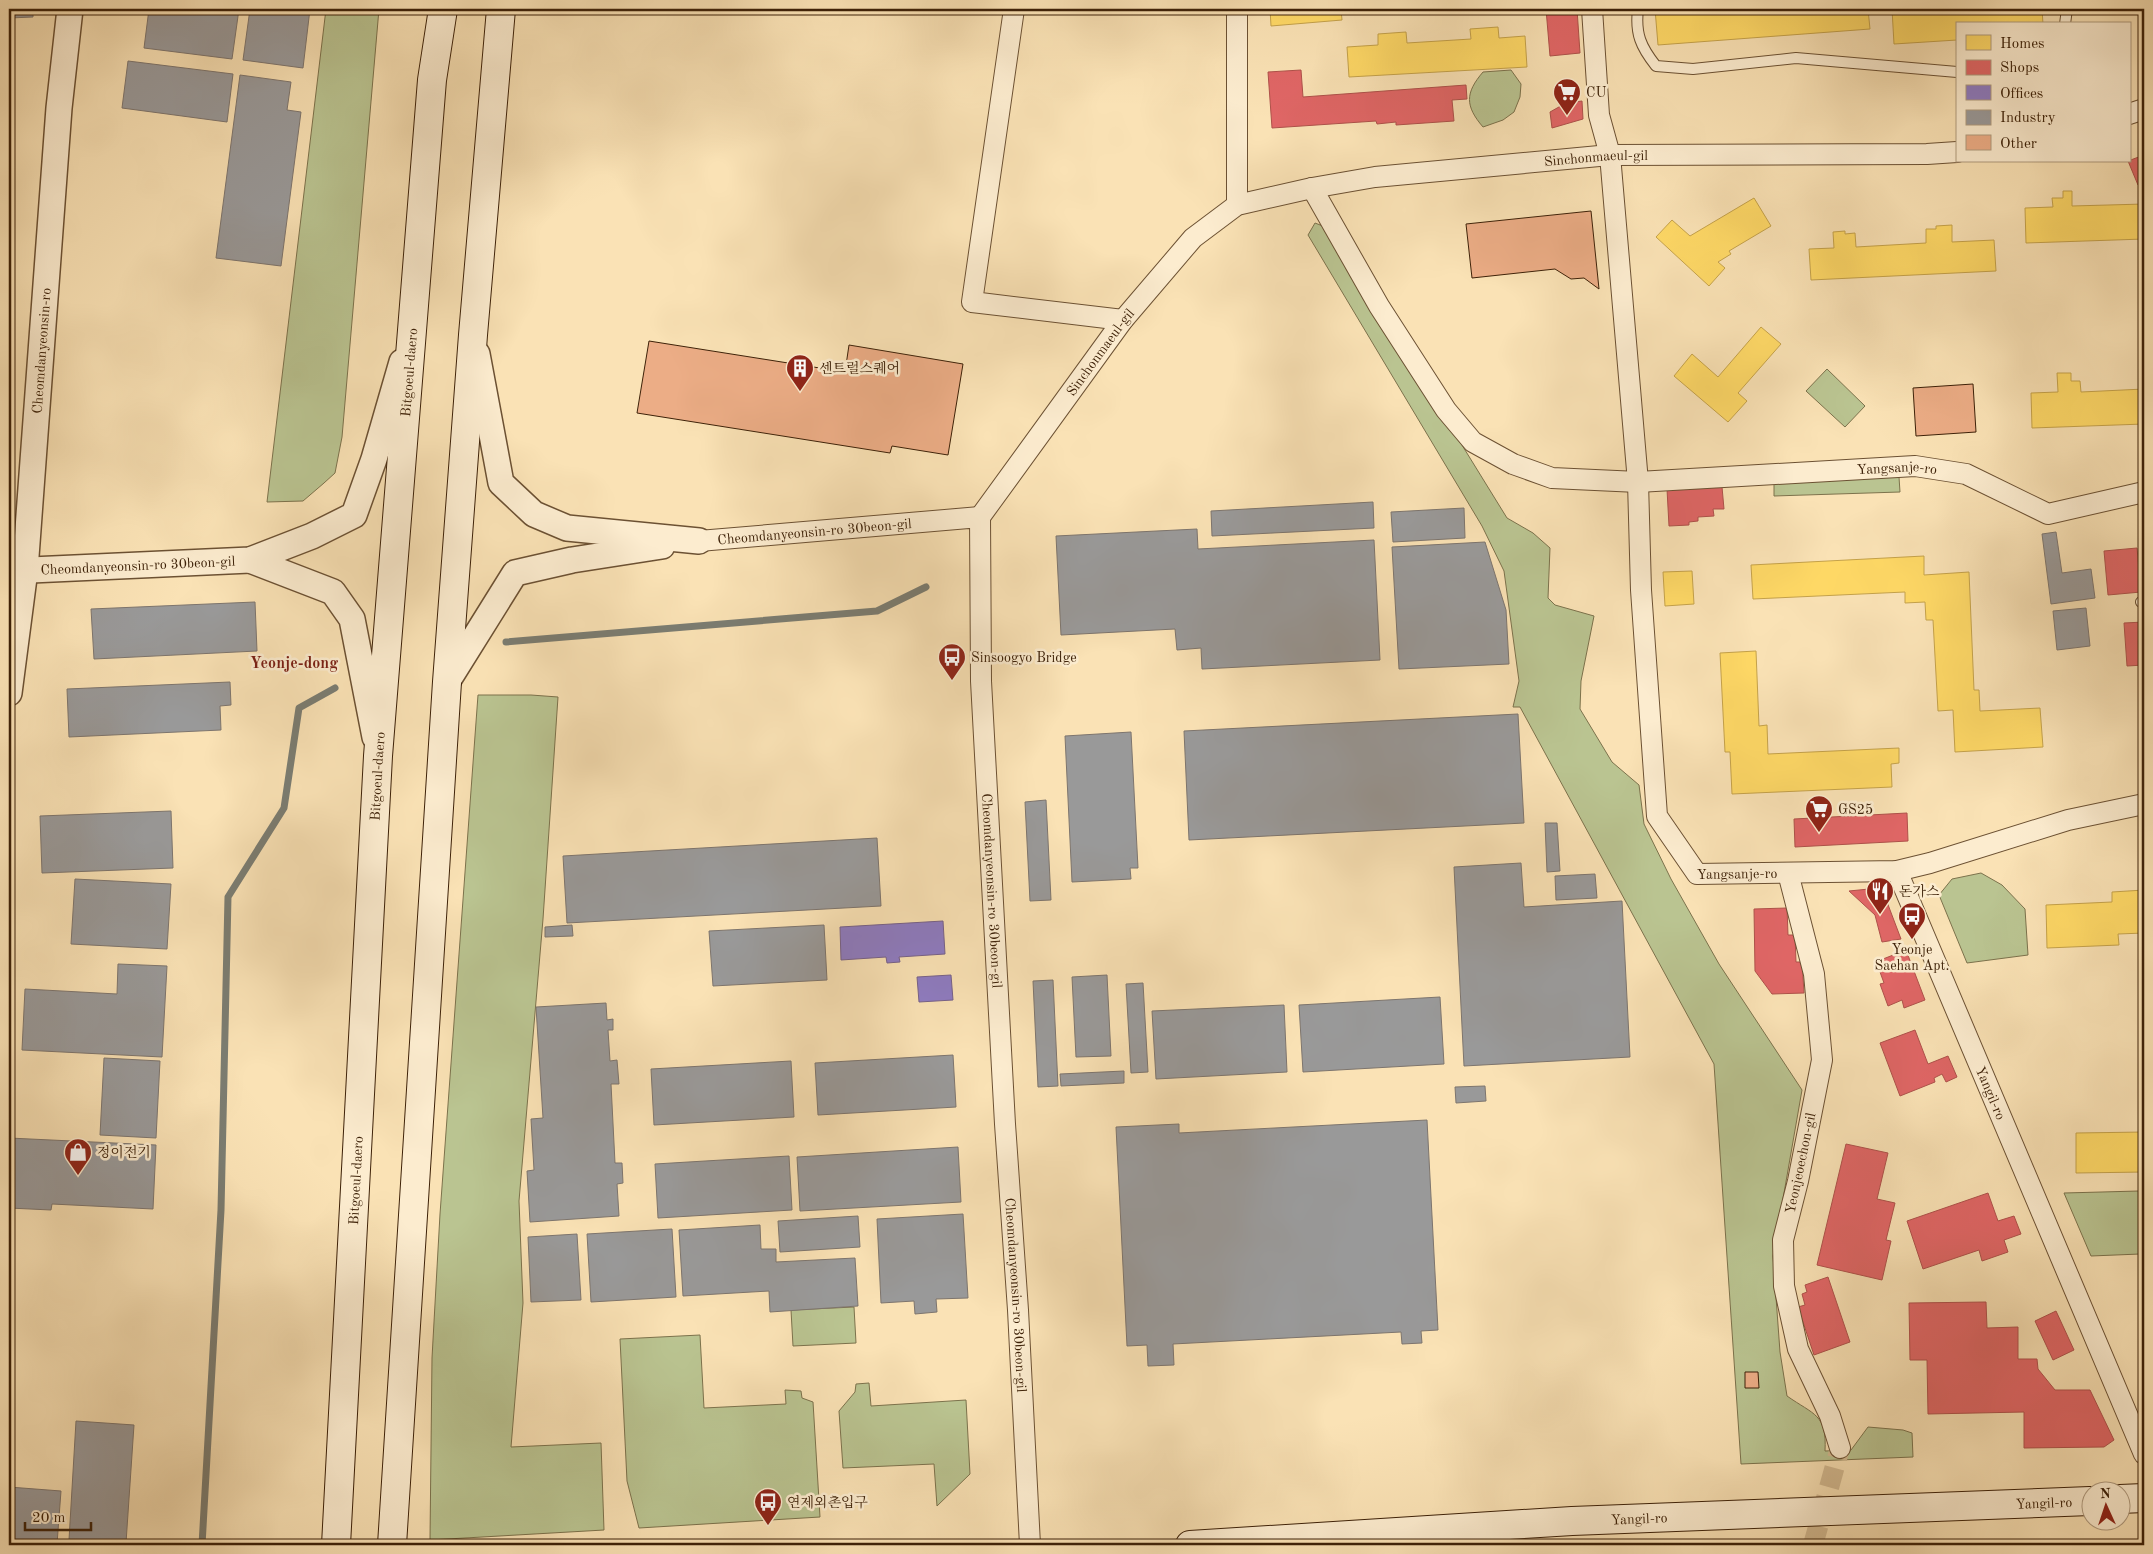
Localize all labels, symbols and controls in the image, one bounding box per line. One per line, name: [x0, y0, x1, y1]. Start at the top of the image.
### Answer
legend: [1956, 22, 2130, 162]
text: Homes: [2000, 37, 2045, 52]
text: Shops: [2000, 61, 2039, 76]
supermarket icon: CU: [1552, 77, 1582, 116]
place label: CU: [1586, 86, 1606, 100]
text: Offices: [2000, 87, 2043, 102]
text: Industry: [2000, 111, 2056, 126]
text: Other: [2000, 137, 2037, 152]
street label: Sinchonmaeul-gil: [1543, 149, 1648, 169]
street label: Cheomdanyeonsin-ro: [31, 287, 54, 414]
street label: Sinchonmaeul-gil: [1064, 306, 1138, 399]
street label: Bitgoeul-daero: [399, 327, 420, 417]
building icon: 센트럴스퀘어: [785, 353, 815, 392]
place label: 센트럴스퀘어: [819, 361, 900, 376]
street label: Yangsanje-ro: [1856, 460, 1938, 477]
street label: Cheomdanyeonsin-ro 30beon-gil: [717, 517, 913, 547]
street label: Cheomdanyeonsin-ro 30beon-gil: [40, 555, 236, 578]
bus stop icon: Sinsoogyo Bridge: [937, 642, 967, 681]
place label: Sinsoogyo Bridge: [971, 651, 1077, 665]
district label: Yeonje-dong: [250, 656, 338, 672]
street label: Bitgoeul-daero: [369, 731, 388, 821]
street label: Cheomdanyeonsin-ro 30beon-gil: [979, 793, 1004, 989]
supermarket icon: GS25: [1804, 794, 1834, 833]
place label: GS25: [1838, 803, 1873, 817]
street label: Yangsanje-ro: [1697, 867, 1778, 882]
restaurant icon: 돈가스: [1865, 876, 1895, 915]
place label: 돈가스: [1899, 884, 1940, 899]
bus stop icon: Yeonje Saehan Apt.: [1897, 901, 1927, 940]
place label: Yeonje Saehan Apt.: [1875, 943, 1949, 973]
street label: Yangil-ro: [1973, 1064, 2008, 1122]
street label: Yeonjeoechon-gil: [1783, 1111, 1819, 1215]
street label: Bitgoeul-daero: [347, 1136, 366, 1225]
shop icon: 정이전기: [63, 1137, 93, 1176]
place label: 정이전기: [97, 1145, 151, 1160]
street label: Cheomdanyeonsin-ro 30beon-gil: [1002, 1197, 1028, 1393]
north arrow: [2080, 1482, 2130, 1532]
bus stop icon: 연제외촌입구: [753, 1487, 783, 1526]
text: N: [2100, 1487, 2111, 1501]
place label: 연제외촌입구: [787, 1495, 869, 1510]
street label: Yangil-ro: [2015, 1496, 2073, 1512]
scale bar: [25, 1499, 91, 1531]
text: 20 m: [32, 1511, 66, 1526]
street label: Yangil-ro: [1611, 1511, 1668, 1527]

